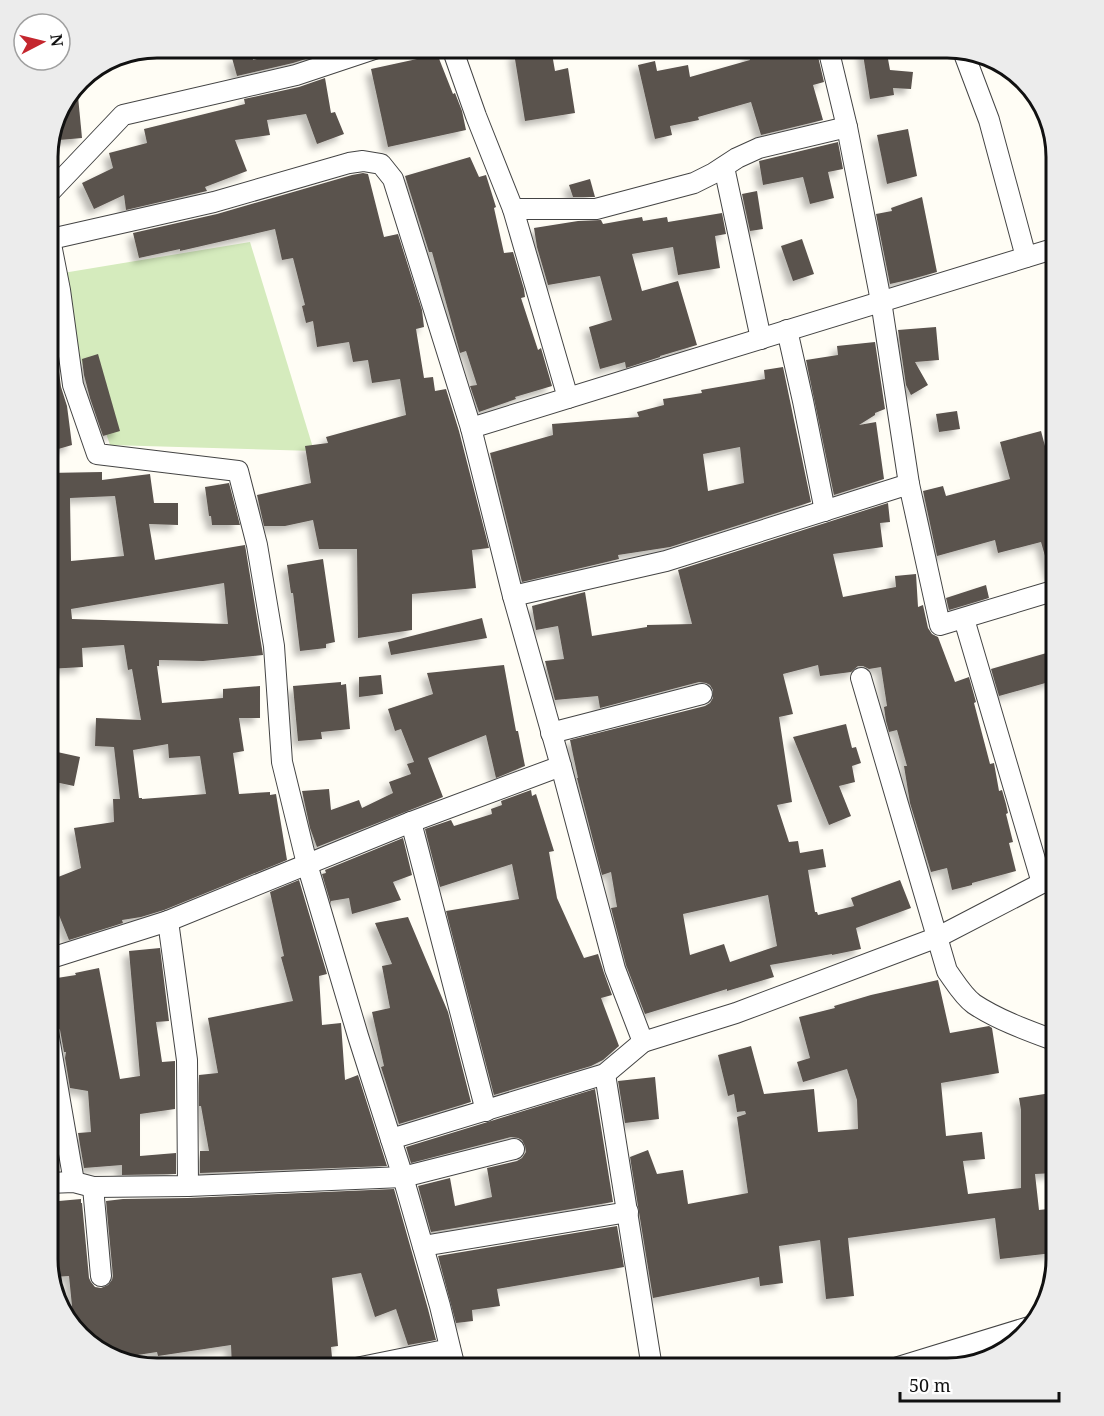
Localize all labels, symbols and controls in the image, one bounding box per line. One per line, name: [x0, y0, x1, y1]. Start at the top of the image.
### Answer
north arrow: [12, 12, 72, 72]
text: N: [45, 33, 69, 48]
scale bar: [900, 1365, 1059, 1403]
text: 50 m: [909, 1373, 951, 1397]

